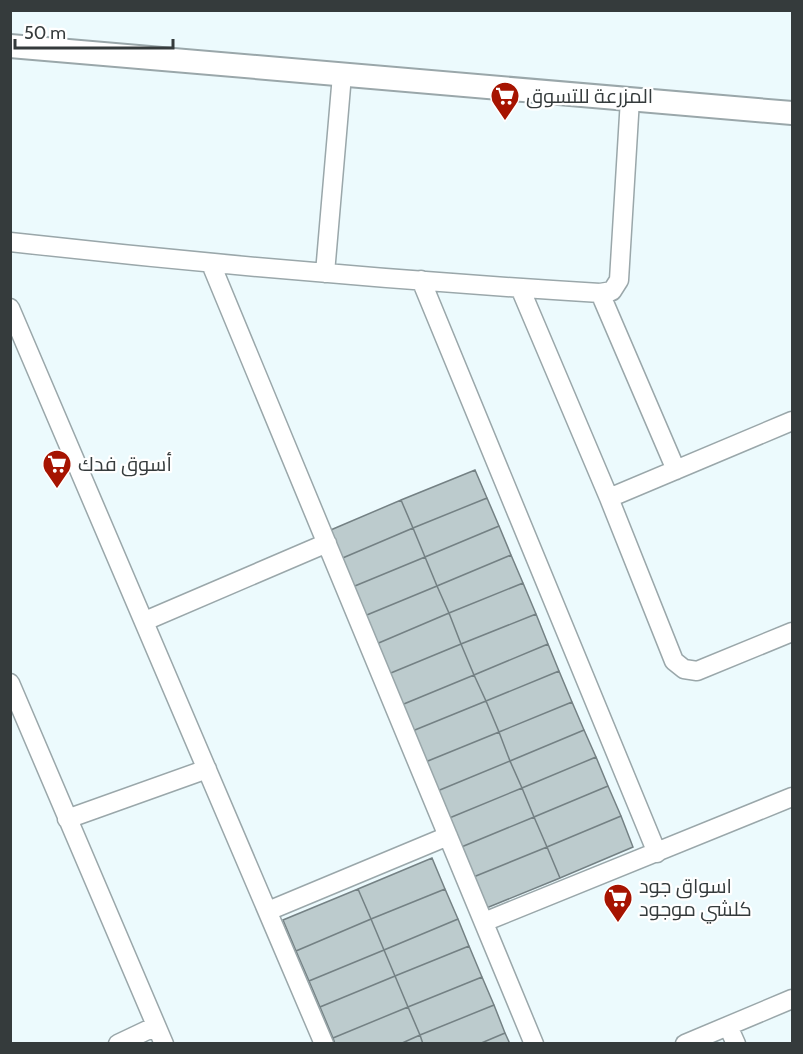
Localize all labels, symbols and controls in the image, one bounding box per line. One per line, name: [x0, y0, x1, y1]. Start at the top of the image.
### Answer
scale bar: [15, 12, 172, 50]
text: 50 m: [24, 22, 66, 44]
supermarket icon: المزرعة للتسوق: [489, 80, 521, 122]
place label: المزرعة للتسوق: [526, 84, 653, 109]
supermarket icon: أسوق فدك: [41, 448, 73, 490]
place label: أسوق فدك: [78, 452, 172, 477]
place label: اسواق جود كلشي موجود: [639, 874, 752, 924]
supermarket icon: اسواق جود كلشي موجود: [602, 882, 634, 924]

